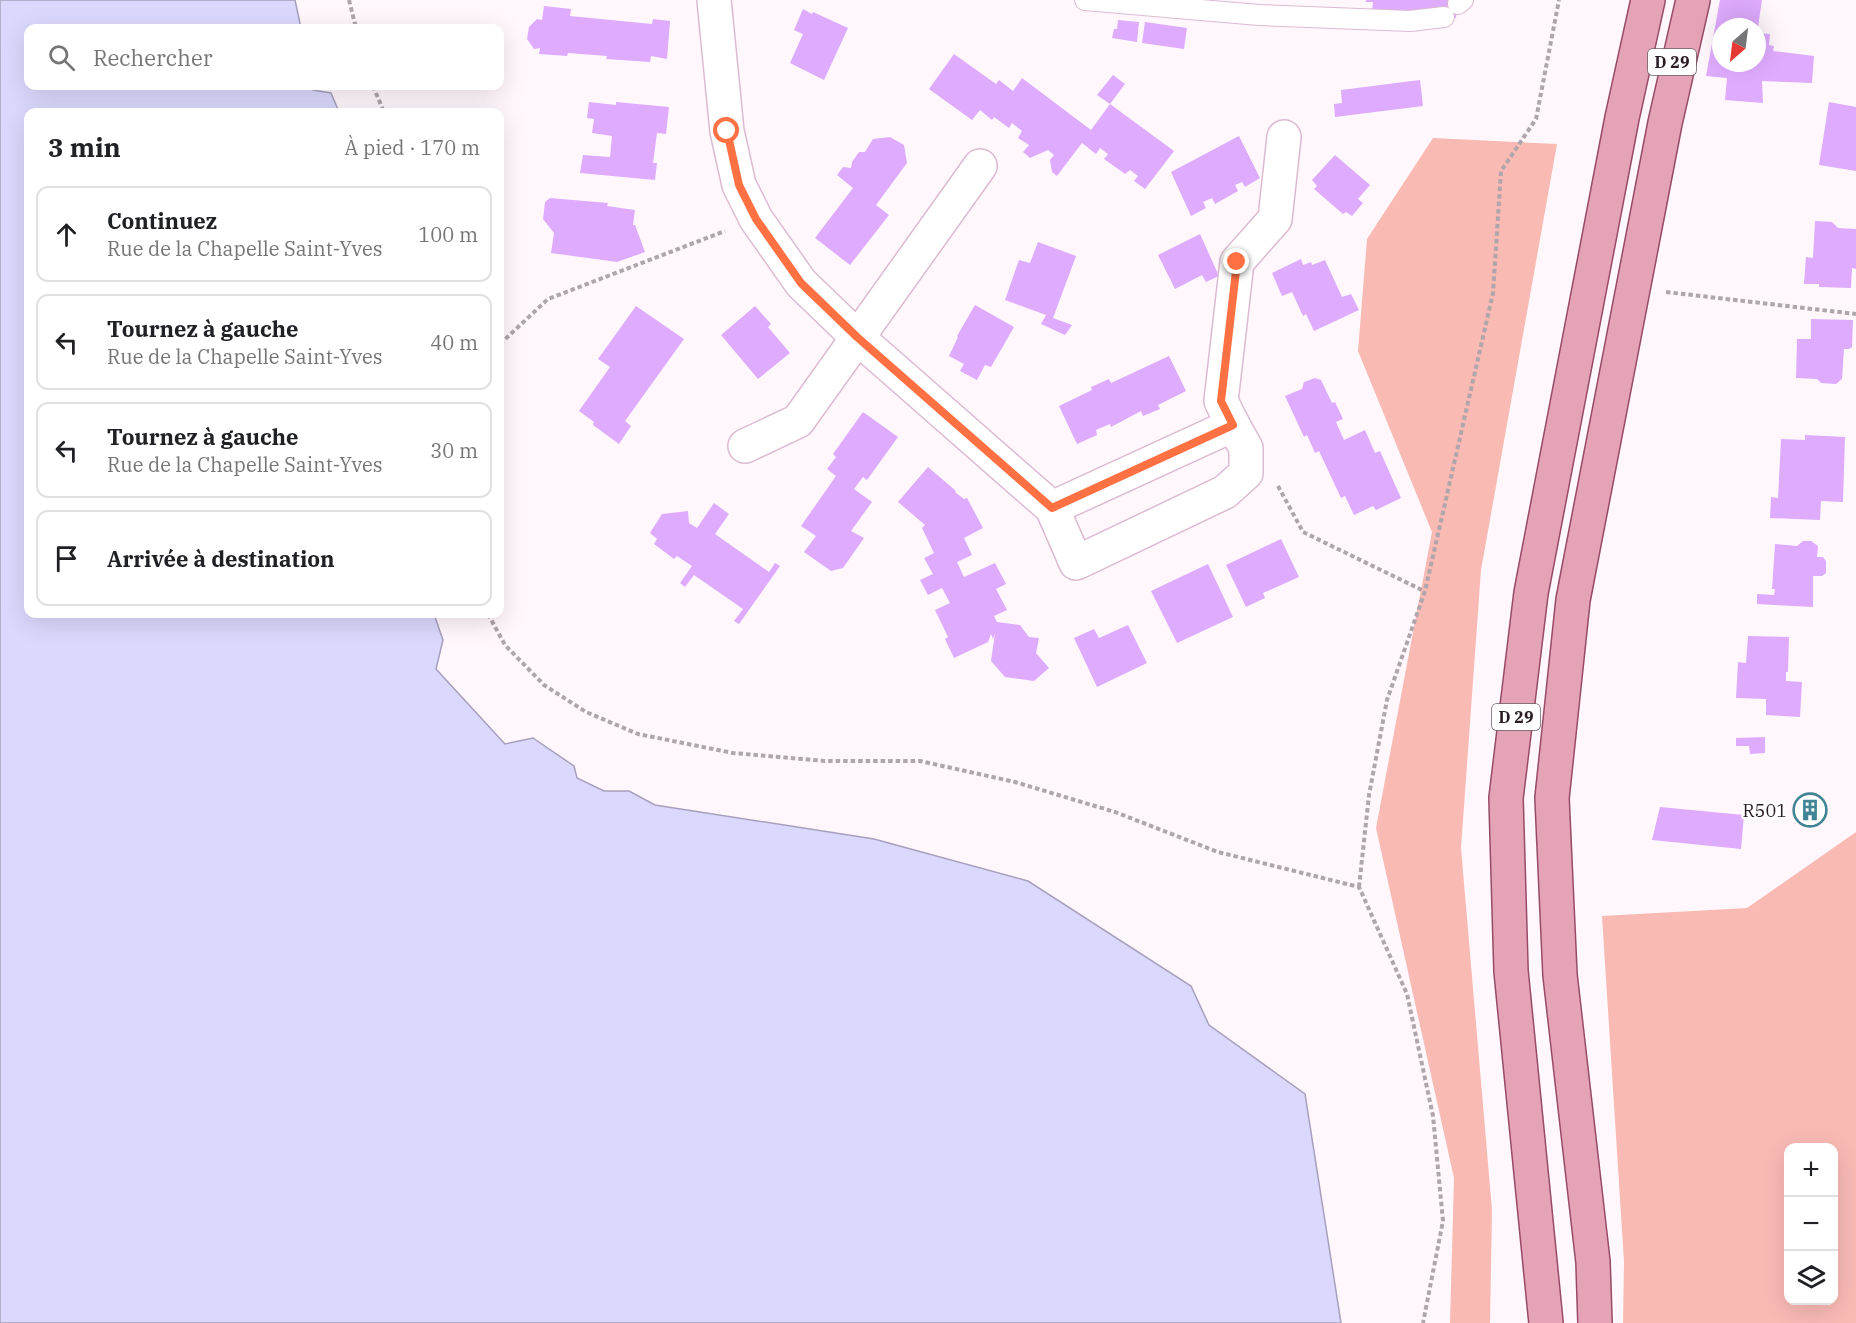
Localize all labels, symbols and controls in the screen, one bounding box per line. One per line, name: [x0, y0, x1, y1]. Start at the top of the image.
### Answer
north arrow: [1712, 18, 1766, 72]
search box: [24, 24, 504, 90]
icon: search: [45, 41, 78, 74]
text: Rechercher: [93, 43, 212, 72]
road number: D 29: [1648, 49, 1696, 75]
route start: [713, 117, 739, 143]
text: 3 min: [48, 130, 121, 164]
text: À pied · 170 m: [345, 134, 480, 161]
text: Continuez: [107, 206, 217, 235]
icon: ahead: [50, 218, 83, 251]
text: 100 m: [418, 221, 478, 248]
text: Rue de la Chapelle Saint-Yves: [107, 235, 383, 262]
route end: [1223, 248, 1249, 274]
text: Tournez à gauche: [107, 314, 298, 343]
icon: left: [50, 326, 83, 359]
text: 40 m: [430, 329, 478, 356]
text: Rue de la Chapelle Saint-Yves: [107, 343, 383, 370]
text: Tournez à gauche: [107, 422, 298, 451]
icon: left: [50, 434, 83, 467]
text: 30 m: [430, 437, 478, 464]
text: Rue de la Chapelle Saint-Yves: [107, 451, 383, 478]
icon: arrive: [50, 542, 83, 575]
text: Arrivée à destination: [107, 544, 335, 573]
road number: D 29: [1492, 704, 1540, 730]
building icon: R501: [1792, 792, 1828, 828]
place label: R501: [1743, 799, 1787, 822]
map controls: [1784, 1143, 1838, 1305]
button: +: [1784, 1143, 1838, 1197]
button: −: [1784, 1197, 1838, 1251]
button: layers: [1784, 1251, 1838, 1305]

